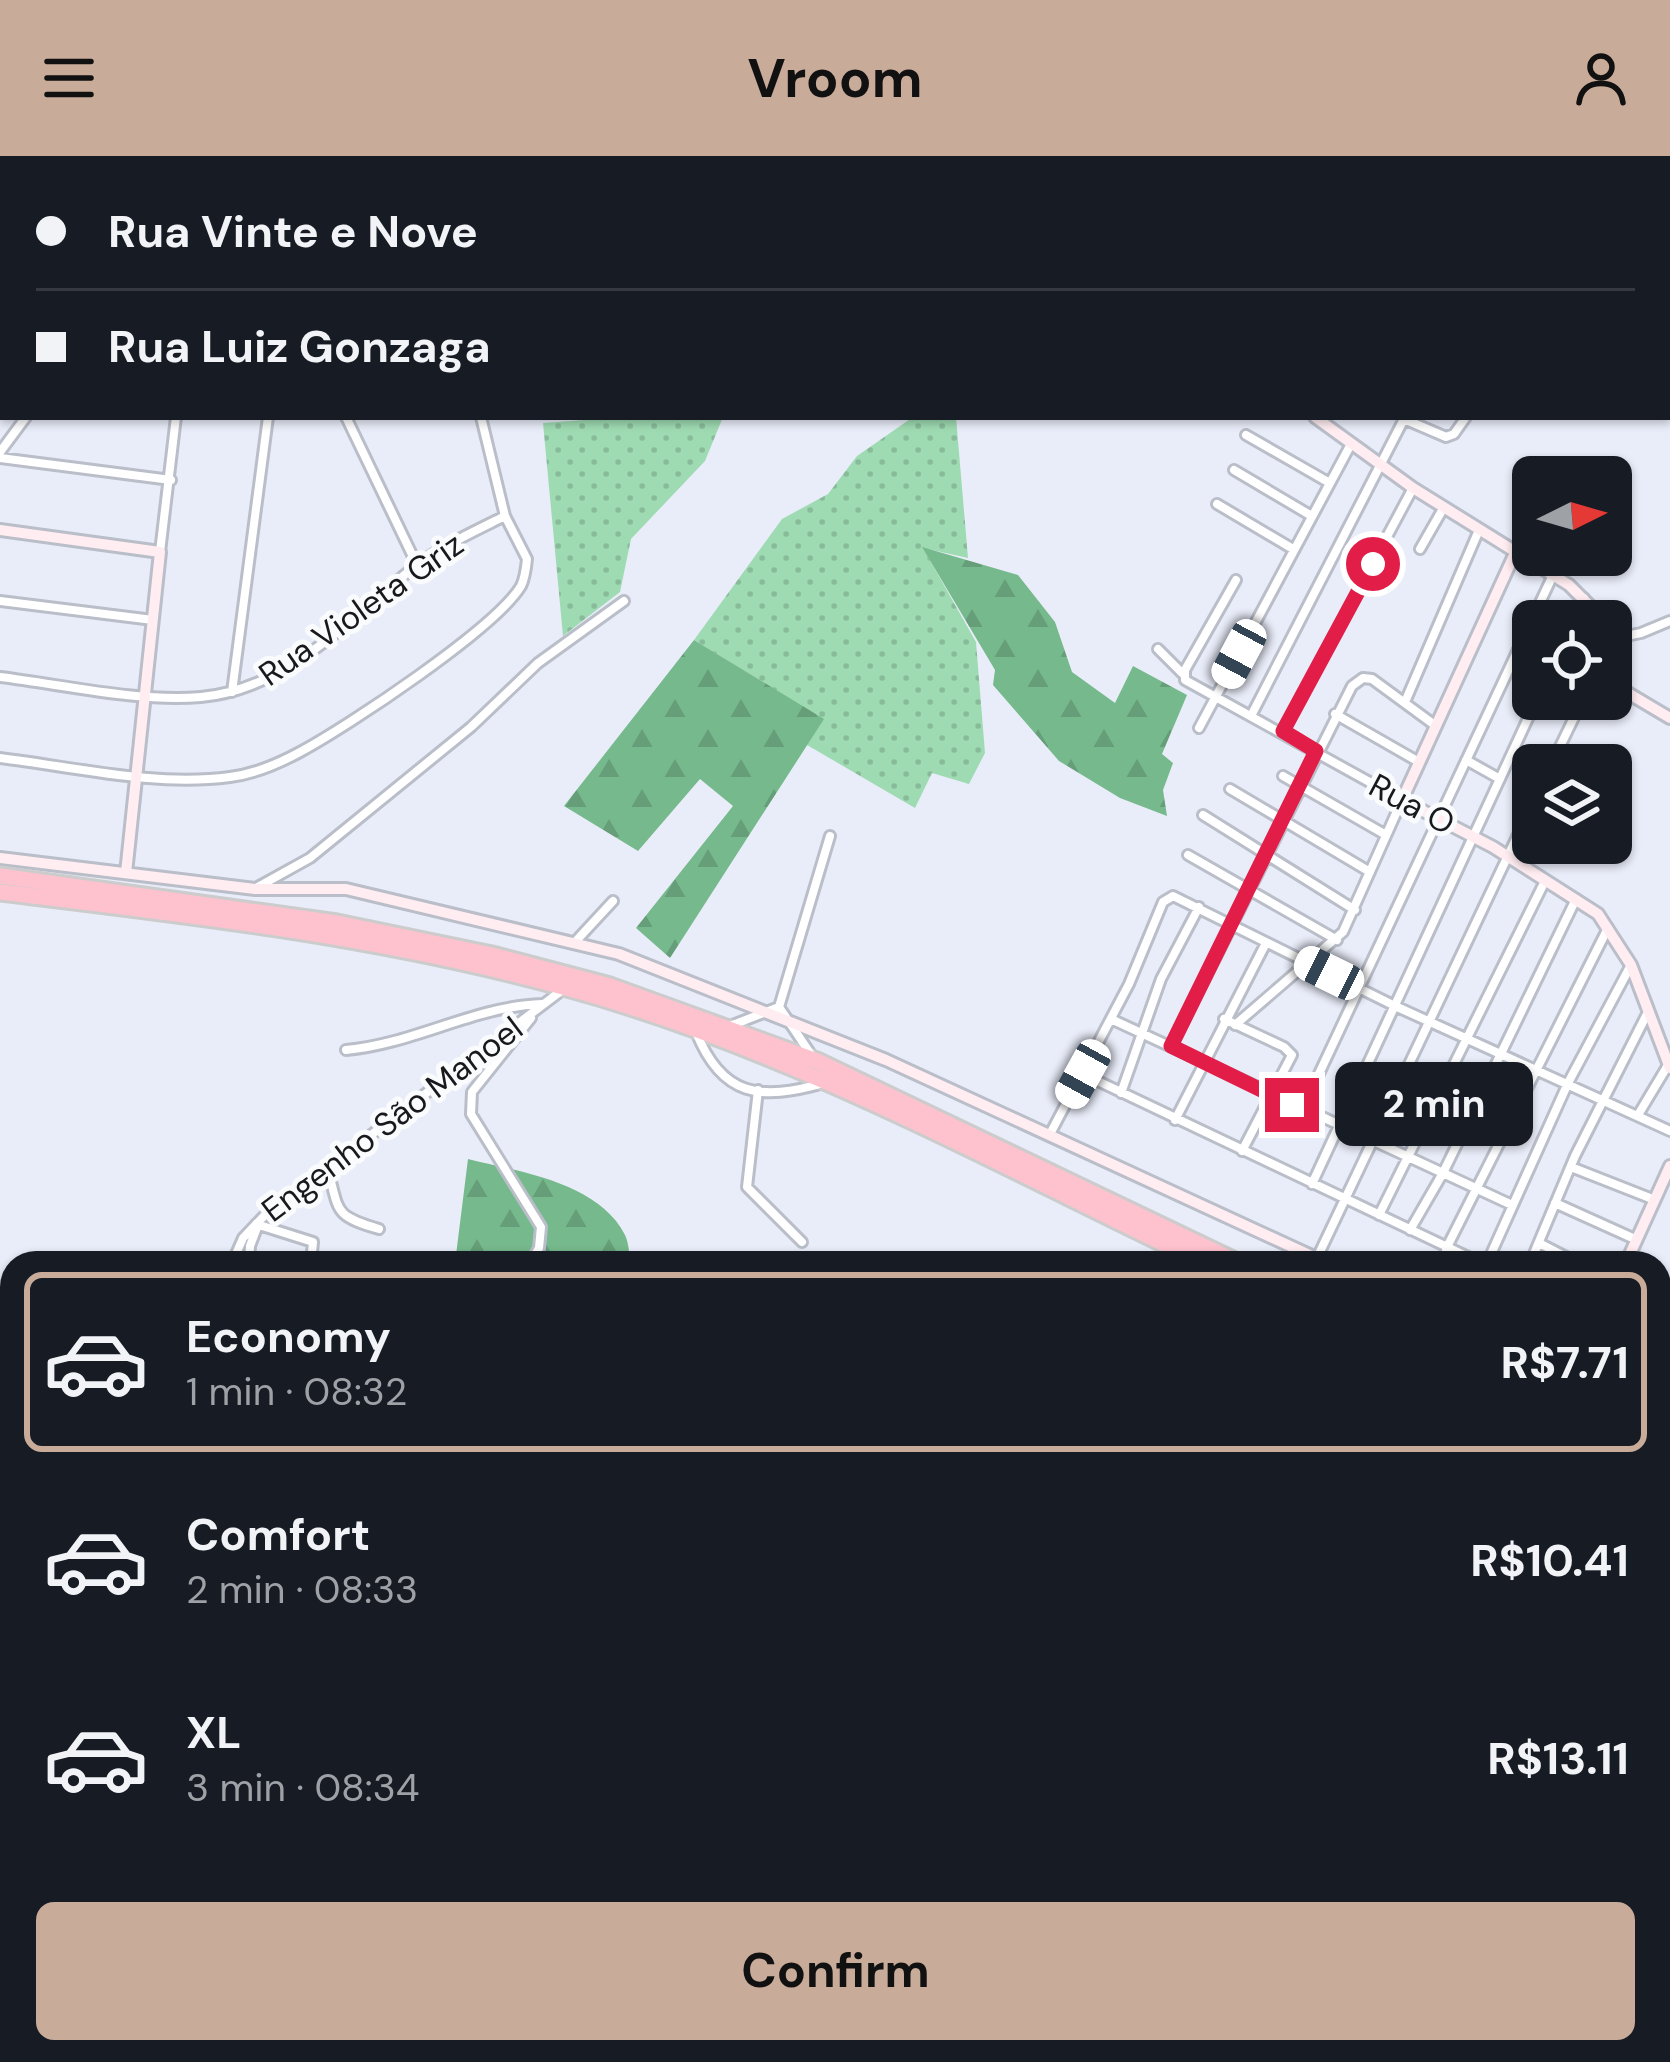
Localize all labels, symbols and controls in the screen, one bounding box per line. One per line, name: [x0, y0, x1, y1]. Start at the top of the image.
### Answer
text: Vroom: [747, 43, 923, 114]
icon: menu: [36, 45, 102, 111]
icon: person: [1568, 45, 1634, 111]
text: Rua Vinte e Nove: [108, 202, 478, 261]
text: Rua Luiz Gonzaga: [108, 317, 491, 376]
north arrow: [1512, 456, 1632, 576]
map controls: [1512, 456, 1632, 864]
street label: Rua Violeta Griz: [250, 522, 472, 696]
route start: [1346, 537, 1400, 591]
button: locate: [1512, 600, 1632, 720]
car: [1206, 614, 1272, 694]
button: layers: [1512, 744, 1632, 864]
street label: Rua O: [1362, 764, 1462, 844]
car: [1289, 941, 1369, 1005]
street label: Engenho São Manoel: [253, 1007, 531, 1231]
car: [1050, 1034, 1116, 1114]
callout: 2 min: [1334, 1063, 1532, 1147]
route end: [1265, 1078, 1319, 1132]
text: 2 min: [1382, 1078, 1486, 1129]
text: Economy: [186, 1307, 391, 1366]
icon: car: [42, 1308, 150, 1416]
text: R$7.71: [1501, 1333, 1629, 1392]
text: 1 min · 08:32: [186, 1366, 407, 1417]
text: Comfort: [186, 1505, 370, 1564]
icon: car: [42, 1506, 150, 1614]
text: R$10.41: [1470, 1531, 1629, 1590]
text: 2 min · 08:33: [186, 1564, 418, 1615]
text: XL: [186, 1703, 241, 1762]
icon: car: [42, 1704, 150, 1812]
text: R$13.11: [1487, 1729, 1629, 1788]
text: 3 min · 08:34: [186, 1762, 419, 1813]
button: Confirm: [36, 1902, 1635, 2040]

